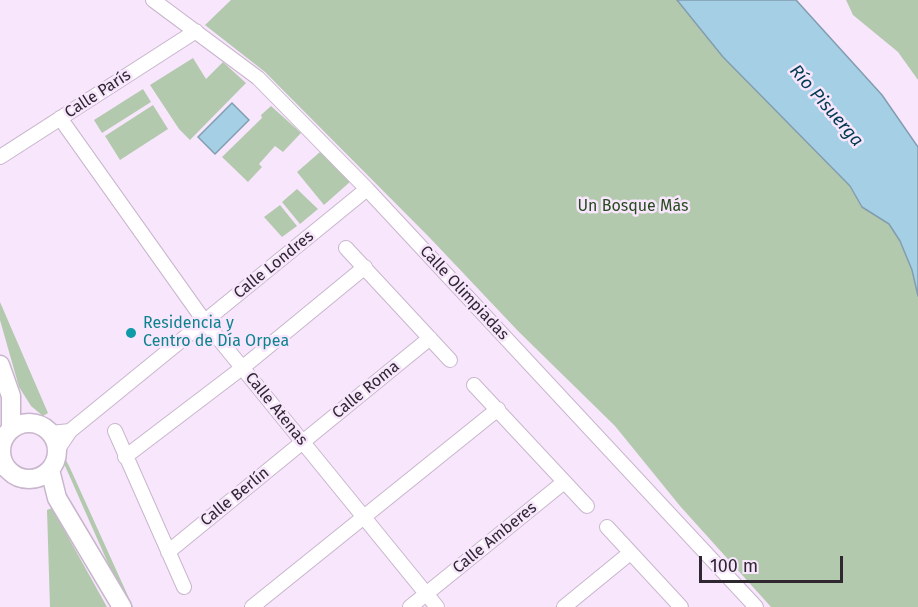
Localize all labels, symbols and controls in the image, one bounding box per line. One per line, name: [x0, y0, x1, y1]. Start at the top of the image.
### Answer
water label: Río Pisuerga: [785, 61, 867, 151]
street label: Calle París: [61, 66, 135, 122]
park label: Un Bosque Más: [577, 197, 689, 217]
street label: Calle Londres: [230, 227, 318, 303]
street label: Calle Olimpiadas: [415, 242, 513, 344]
place label: Residencia y Centro de Día Orpea: [143, 314, 289, 352]
marker: Residencia y Centro de Día Orpea: [124, 326, 138, 340]
street label: Calle Roma: [329, 357, 403, 423]
street label: Calle Atenas: [241, 369, 311, 449]
street label: Calle Berlín: [197, 463, 273, 531]
street label: Calle Amberes: [449, 498, 541, 578]
scale bar: [702, 544, 846, 582]
text: 100 m: [710, 555, 758, 577]

